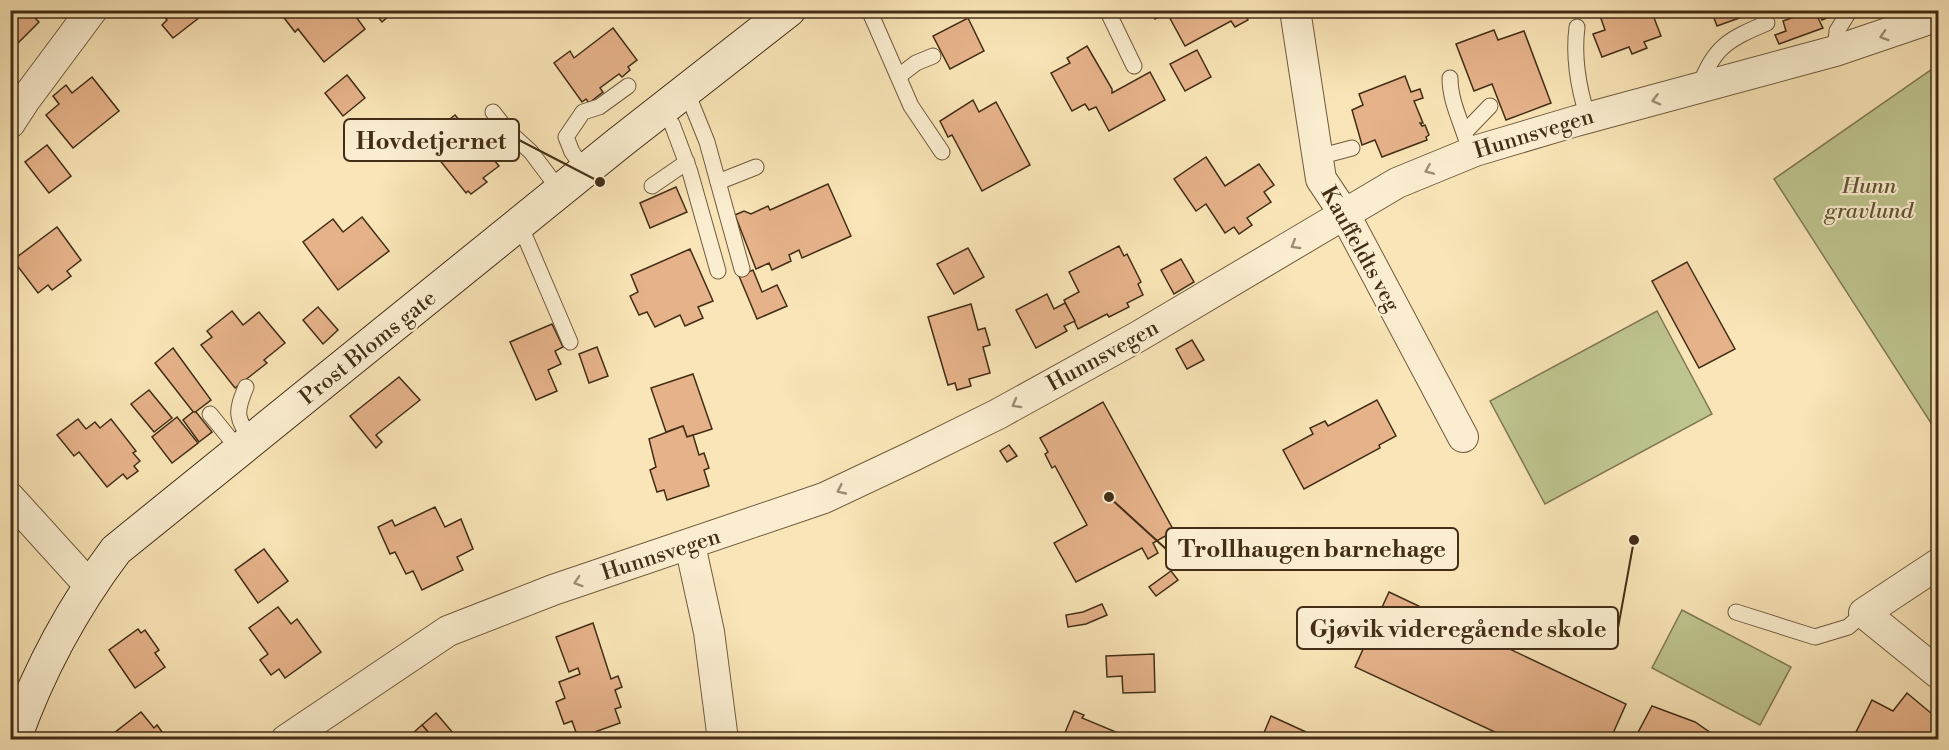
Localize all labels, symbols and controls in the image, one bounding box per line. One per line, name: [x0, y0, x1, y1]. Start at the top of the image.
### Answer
one-way arrow: [1879, 28, 1890, 41]
one-way arrow: [1651, 93, 1661, 106]
street label: Hunnsvegen: [1471, 103, 1597, 165]
callout: Hovdetjernet: [344, 119, 519, 161]
text: Hovdetjernet: [356, 127, 507, 157]
one-way arrow: [1425, 163, 1436, 175]
park label: Hunn gravlund: [1823, 173, 1915, 225]
street label: Kauffeldts veg: [1314, 181, 1406, 317]
one-way arrow: [1291, 238, 1301, 249]
street label: Prost Bloms gate: [294, 285, 442, 411]
street label: Hunnsvegen: [1042, 314, 1164, 398]
one-way arrow: [1012, 397, 1022, 408]
one-way arrow: [836, 483, 847, 495]
street label: Hunnsvegen: [598, 523, 724, 587]
callout: Trollhaugen barnehage: [1166, 528, 1458, 570]
text: Trollhaugen barnehage: [1178, 535, 1446, 565]
one-way arrow: [573, 575, 584, 587]
callout: Gjøvik videregående skole: [1297, 607, 1618, 649]
text: Gjøvik videregående skole: [1309, 615, 1607, 645]

